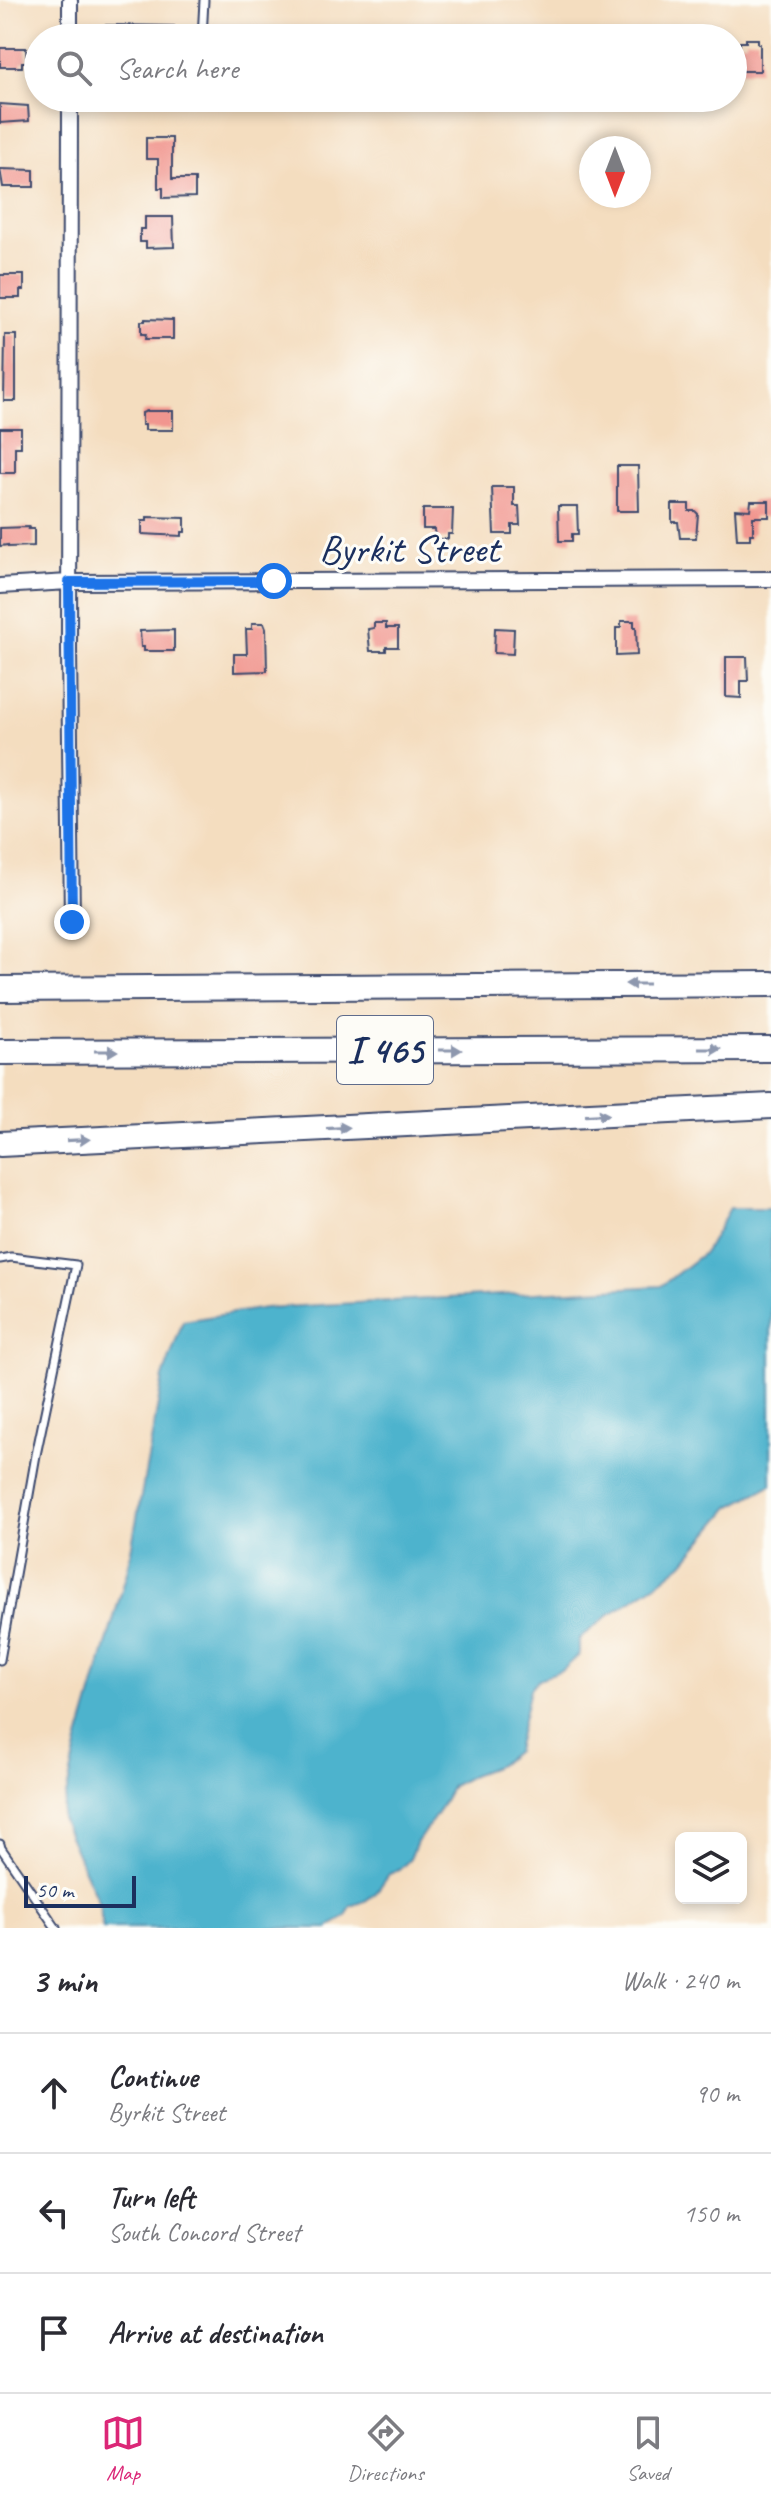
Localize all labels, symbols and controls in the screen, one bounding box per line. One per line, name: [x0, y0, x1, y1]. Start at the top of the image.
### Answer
search box: [24, 24, 747, 112]
icon: search: [52, 46, 96, 90]
text: Search here: [116, 49, 238, 87]
north arrow: [579, 136, 651, 208]
street label: Byrkit Street: [319, 524, 503, 574]
route start: [256, 563, 292, 599]
route end: [54, 904, 90, 940]
one-way arrow: [624, 978, 649, 991]
road number: I 465: [337, 1016, 433, 1084]
one-way arrow: [698, 1043, 723, 1055]
one-way arrow: [438, 1044, 463, 1056]
one-way arrow: [94, 1045, 119, 1057]
one-way arrow: [585, 1108, 610, 1121]
one-way arrow: [326, 1121, 351, 1134]
one-way arrow: [66, 1134, 91, 1147]
map controls: [675, 1832, 747, 1904]
button: layers: [675, 1832, 747, 1904]
scale bar: [24, 1872, 136, 1908]
text: 50 m: [36, 1876, 73, 1904]
text: 3 min: [32, 1959, 97, 2002]
text: Walk · 240 m: [622, 1964, 739, 1997]
text: Continue: [108, 2058, 198, 2096]
icon: ahead: [32, 2071, 76, 2115]
text: 90 m: [695, 2077, 739, 2110]
text: Byrkit Street: [108, 2096, 225, 2129]
text: Turn left: [108, 2178, 195, 2216]
icon: left: [32, 2191, 76, 2235]
text: 150 m: [683, 2197, 739, 2230]
text: South Concord Street: [108, 2216, 300, 2249]
icon: arrive: [32, 2311, 76, 2355]
text: Arrive at destination: [108, 2314, 323, 2352]
tab: Map: [101, 2411, 145, 2487]
tab: Directions: [347, 2411, 424, 2487]
tab: Saved: [626, 2411, 670, 2487]

